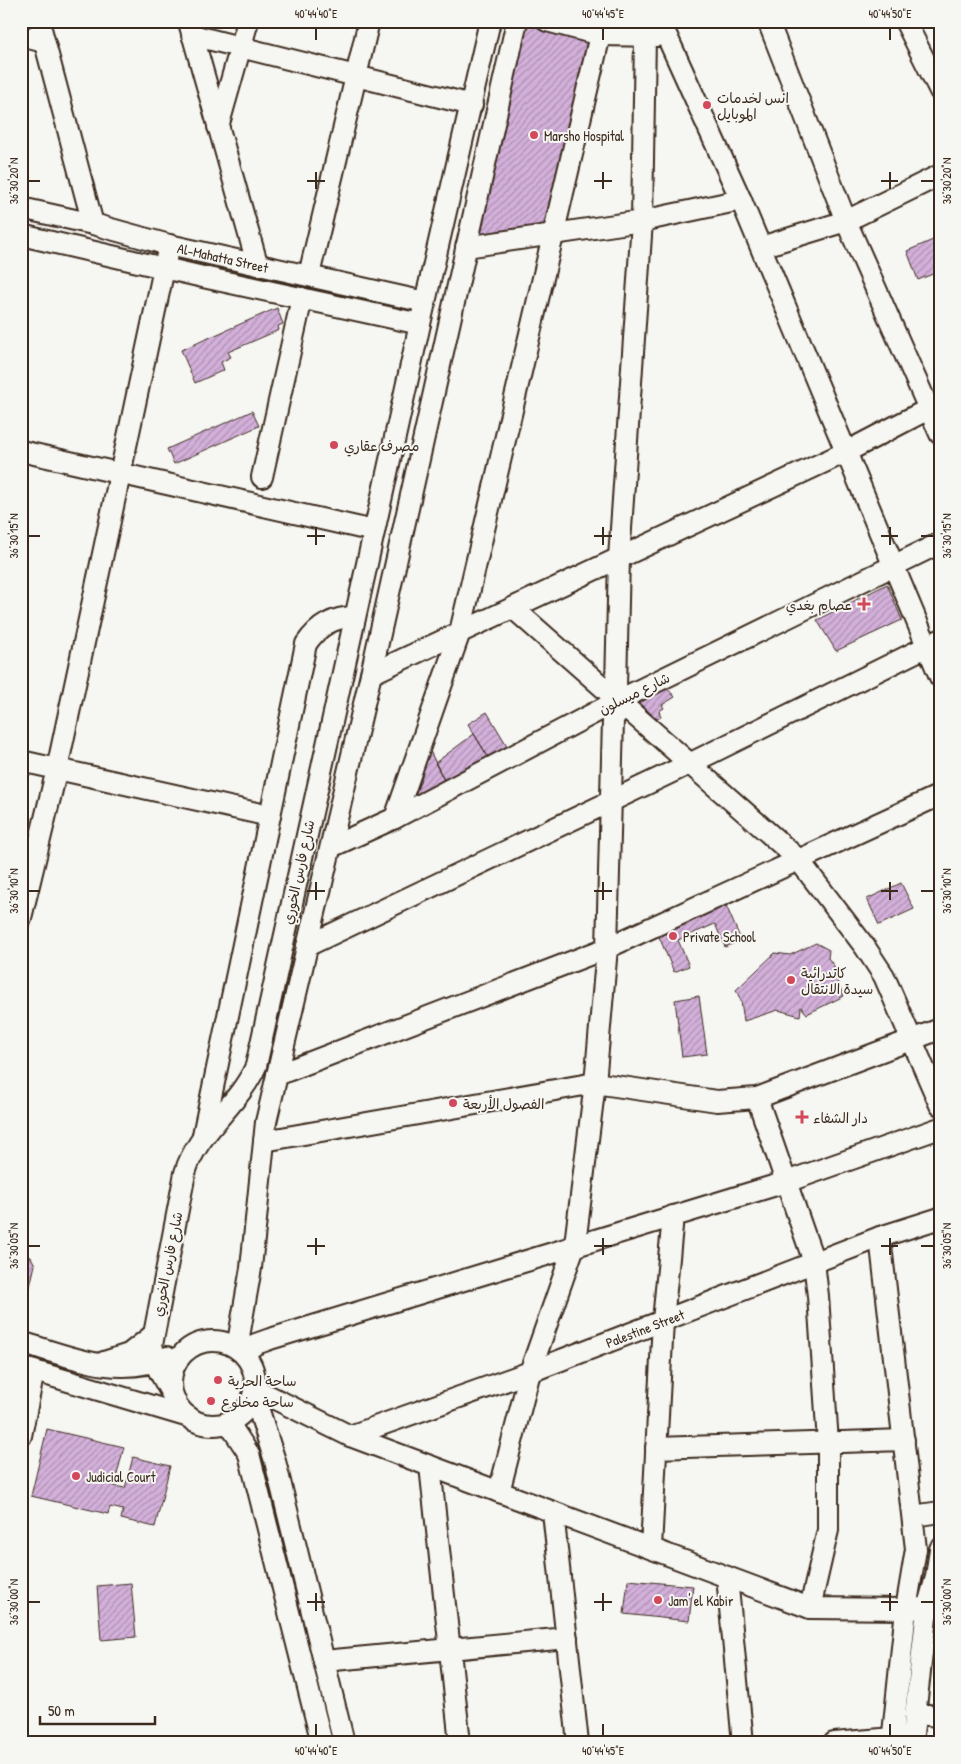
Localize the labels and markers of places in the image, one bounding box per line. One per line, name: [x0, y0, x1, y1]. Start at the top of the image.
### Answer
place label: انس لخدمات الموبايل: [717, 88, 789, 123]
marker: انس لخدمات الموبايل: [701, 99, 713, 111]
place label: Marsho Hospital: [544, 126, 624, 146]
marker: Marsho Hospital: [528, 129, 540, 141]
place label: مصرف عقاري: [344, 436, 419, 457]
marker: مصرف عقاري: [328, 439, 340, 451]
place label: عصام بغدي: [786, 595, 853, 616]
marker: عصام بغدي: [857, 597, 871, 611]
place label: Private School: [683, 927, 756, 946]
marker: Private School: [667, 930, 679, 942]
place label: كاتدرائية سيدة الانتقال: [801, 963, 873, 998]
marker: كاتدرائية سيدة الانتقال: [785, 974, 797, 986]
place label: الفصول الأربعة: [463, 1094, 544, 1113]
marker: الفصول الأربعة: [447, 1097, 459, 1109]
place label: دار الشفاء: [813, 1108, 868, 1127]
marker: دار الشفاء: [795, 1110, 809, 1124]
place label: ساحة الحرية: [228, 1371, 297, 1390]
marker: ساحة الحرية: [212, 1374, 224, 1386]
place label: ساحة مخلوع: [221, 1392, 294, 1413]
marker: ساحة مخلوع: [205, 1395, 217, 1407]
place label: Judicial Court: [86, 1467, 156, 1486]
marker: Judicial Court: [70, 1470, 82, 1482]
place label: Jam' el Kabir: [668, 1591, 734, 1610]
marker: Jam' el Kabir: [652, 1594, 664, 1606]

